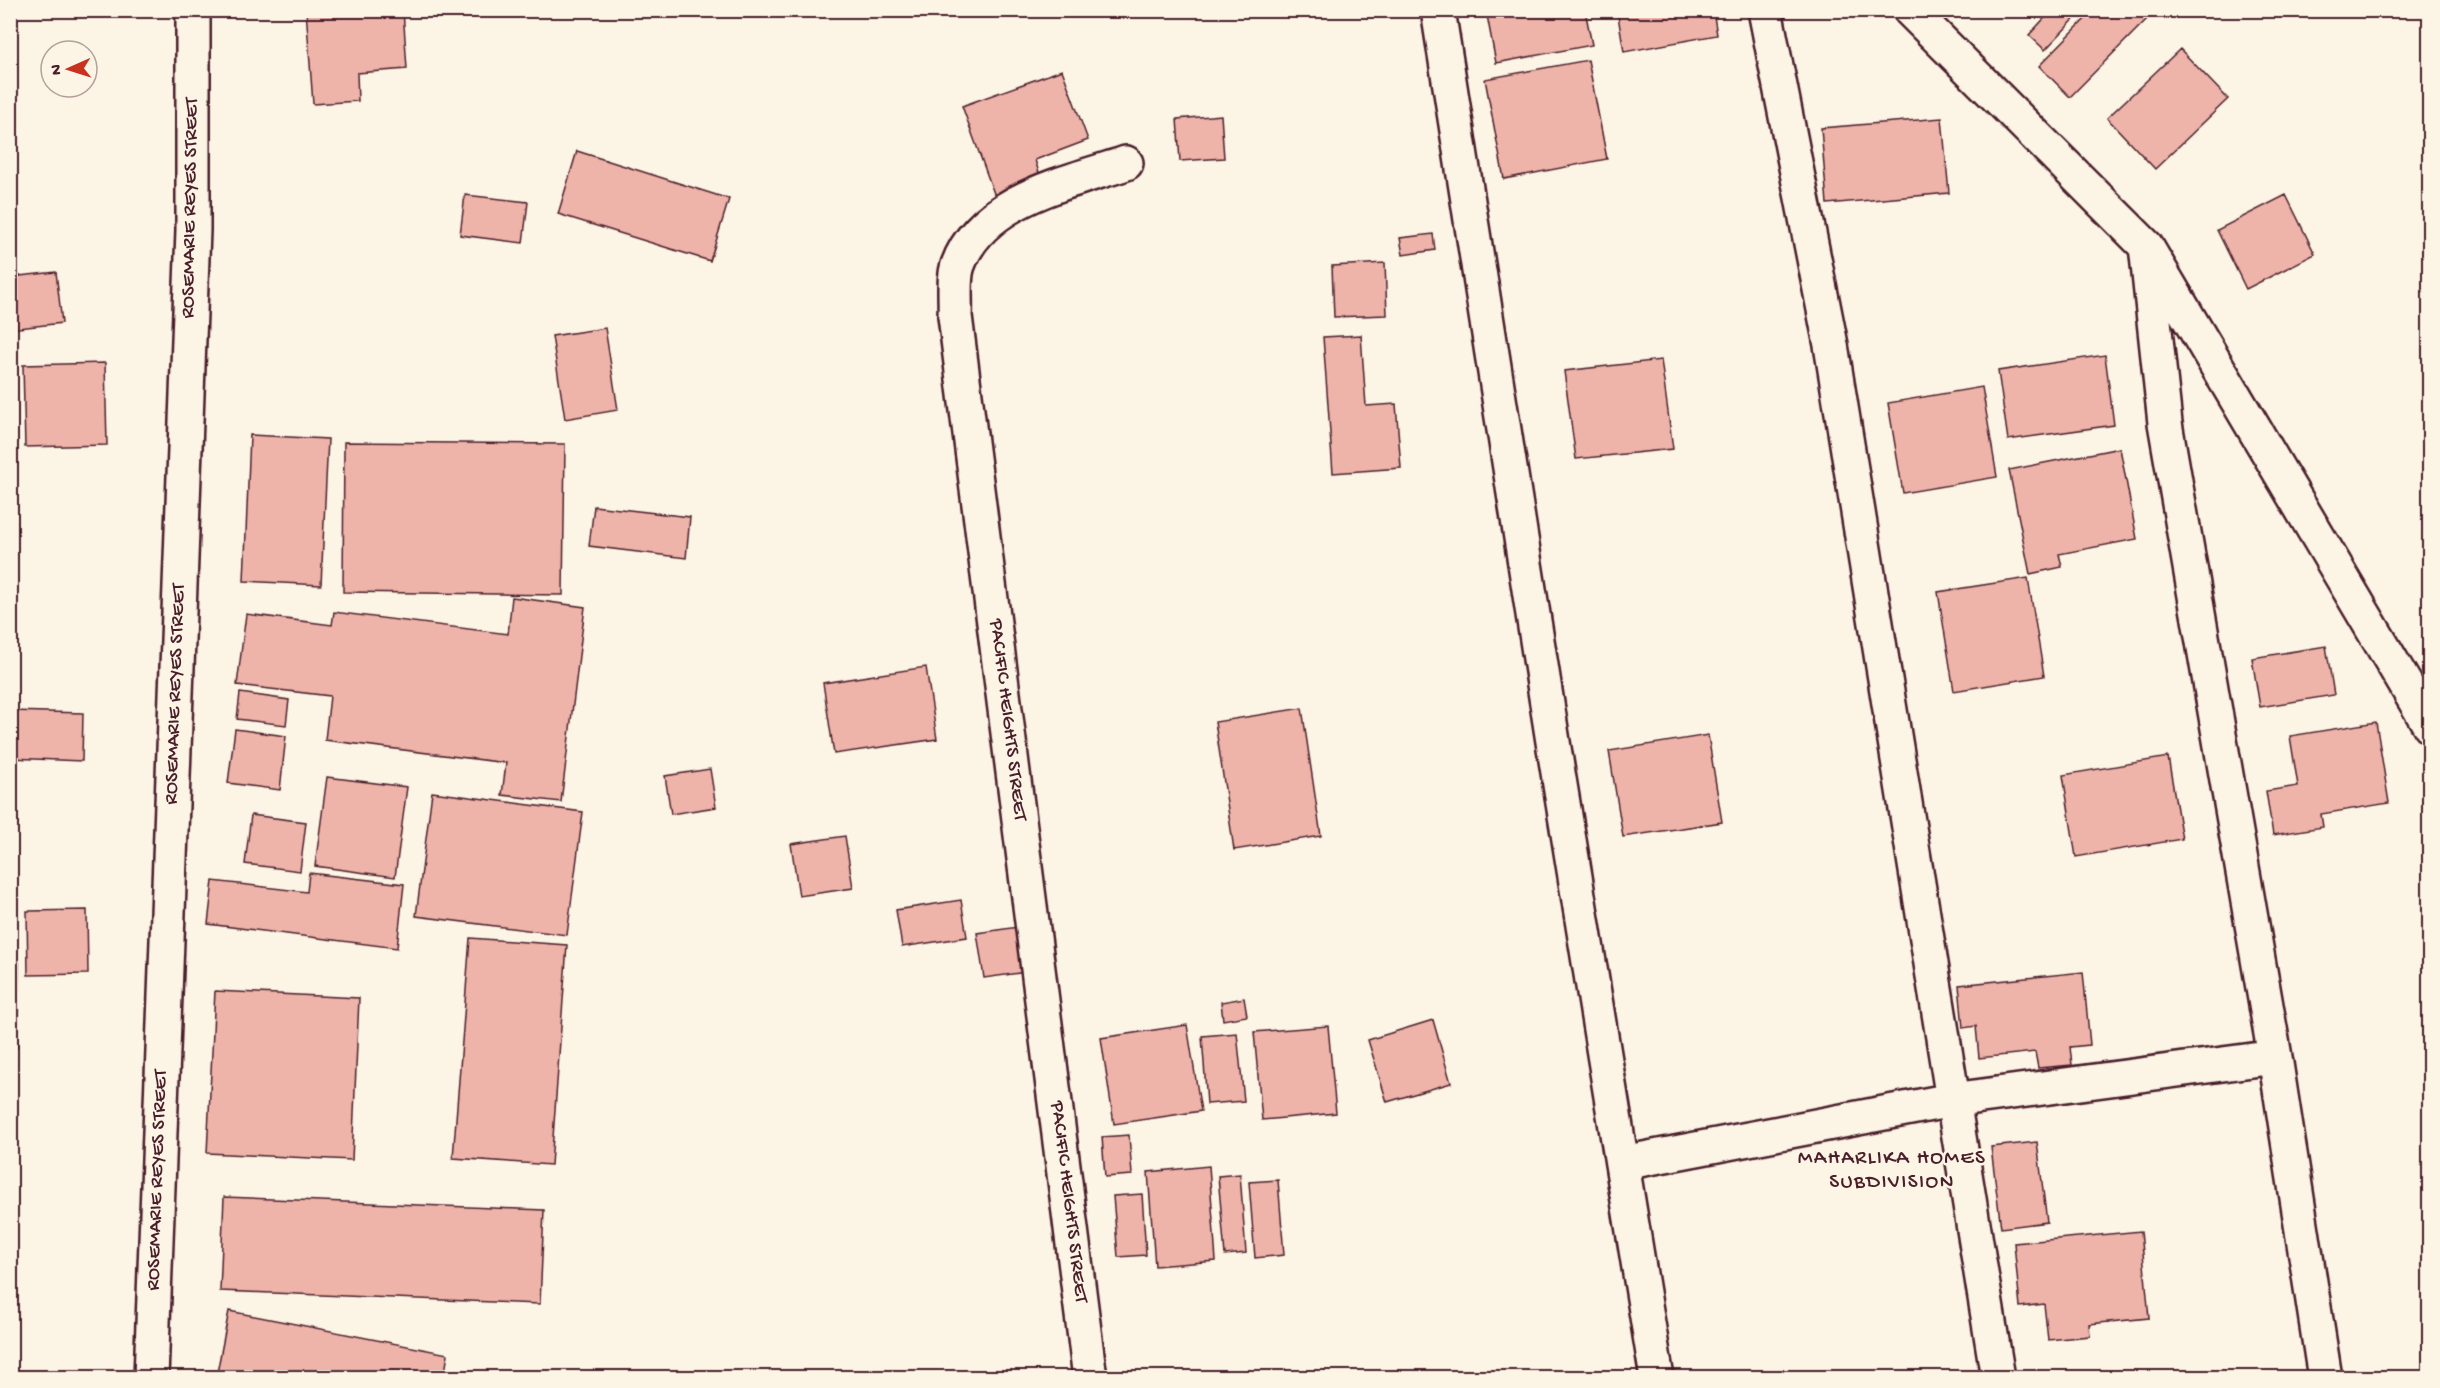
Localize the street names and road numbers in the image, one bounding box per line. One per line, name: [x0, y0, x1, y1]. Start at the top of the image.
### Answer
street label: ROSEMARIE REYES STREET: [178, 96, 204, 319]
street label: ROSEMARIE REYES STREET: [161, 582, 191, 805]
street label: PACIFIC HEIGHTS STREET: [983, 617, 1031, 824]
street label: ROSEMARIE REYES STREET: [143, 1068, 173, 1291]
street label: PACIFIC HEIGHTS STREET: [1044, 1099, 1092, 1306]

